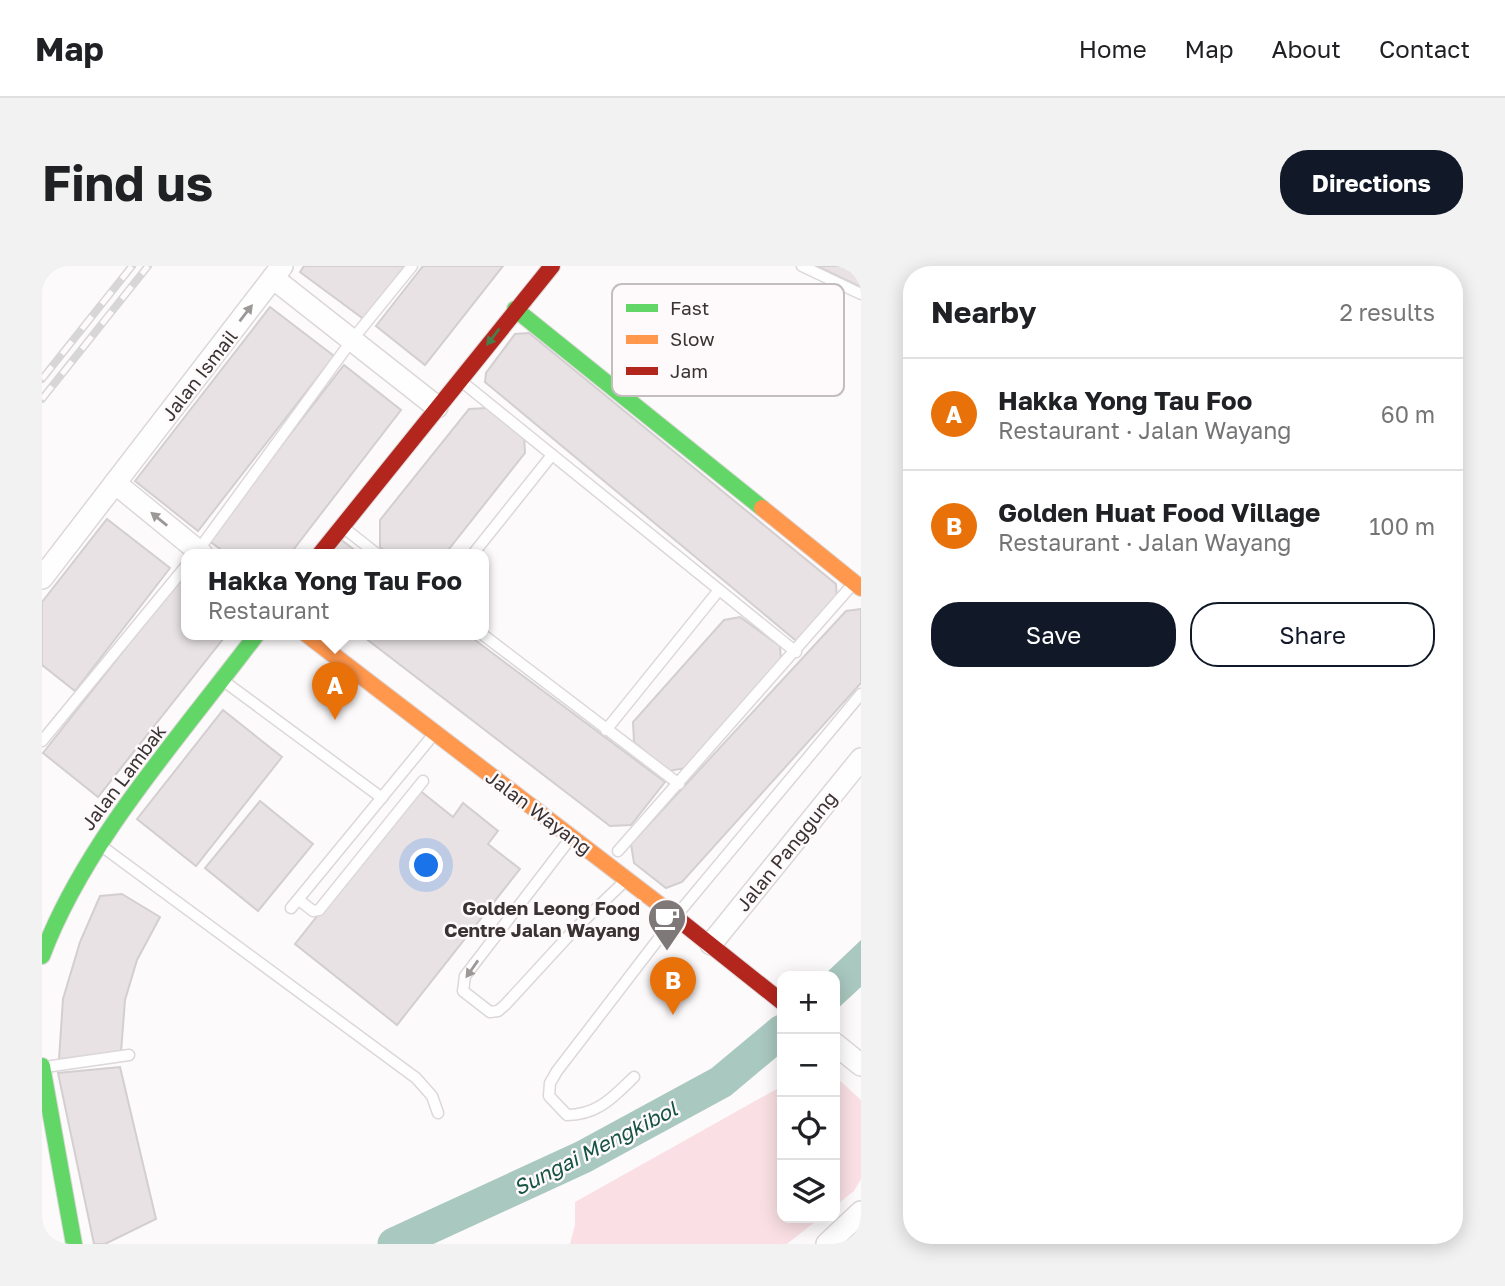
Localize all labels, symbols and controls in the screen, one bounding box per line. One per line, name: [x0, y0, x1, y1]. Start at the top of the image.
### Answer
text: Map: [35, 29, 104, 68]
text: Home: [1079, 34, 1147, 63]
text: Map: [1185, 34, 1234, 63]
text: About: [1272, 34, 1341, 63]
text: Contact: [1379, 34, 1470, 63]
button: Directions: [1280, 150, 1463, 215]
text: Find us: [42, 153, 213, 212]
legend: [612, 284, 844, 396]
text: Nearby: [931, 294, 1036, 330]
text: Fast: [670, 296, 709, 319]
text: 2 results: [1339, 298, 1435, 326]
one-way arrow: [239, 304, 254, 322]
street label: Jalan Ismail: [156, 325, 242, 425]
text: Slow: [670, 327, 715, 350]
one-way arrow: [485, 328, 500, 346]
text: Jam: [670, 359, 708, 382]
text: Hakka Yong Tau Foo: [998, 385, 1252, 416]
text: A: [946, 400, 962, 428]
text: 60 m: [1381, 400, 1435, 428]
text: Restaurant · Jalan Wayang: [998, 416, 1291, 444]
text: Golden Huat Food Village: [998, 497, 1320, 528]
one-way arrow: [150, 511, 168, 526]
text: B: [946, 512, 962, 540]
text: 100 m: [1369, 512, 1435, 540]
text: Restaurant · Jalan Wayang: [998, 528, 1291, 556]
popup: [181, 549, 489, 640]
text: Hakka Yong Tau Foo: [208, 565, 462, 596]
text: Restaurant: [208, 596, 330, 624]
button: Save: [931, 602, 1176, 667]
button: Share: [1190, 602, 1435, 667]
pin: A: [312, 662, 358, 720]
street label: Jalan Lambak: [76, 719, 170, 834]
street label: Jalan Wayang: [482, 765, 596, 859]
street label: Jalan Panggung: [731, 786, 841, 916]
your location: [409, 848, 443, 882]
place label: Golden Leong Food Centre Jalan Wayang: [444, 896, 640, 941]
cafe icon: Golden Leong Food Centre Jalan Wayang: [646, 897, 688, 952]
pin: B: [650, 957, 696, 1015]
one-way arrow: [465, 960, 479, 978]
map controls: [777, 971, 840, 1223]
button: +: [777, 971, 840, 1034]
button: −: [777, 1034, 840, 1097]
water label: Sungai Mengkibol: [509, 1095, 682, 1201]
button: locate: [777, 1097, 840, 1160]
button: layers: [777, 1160, 840, 1223]

